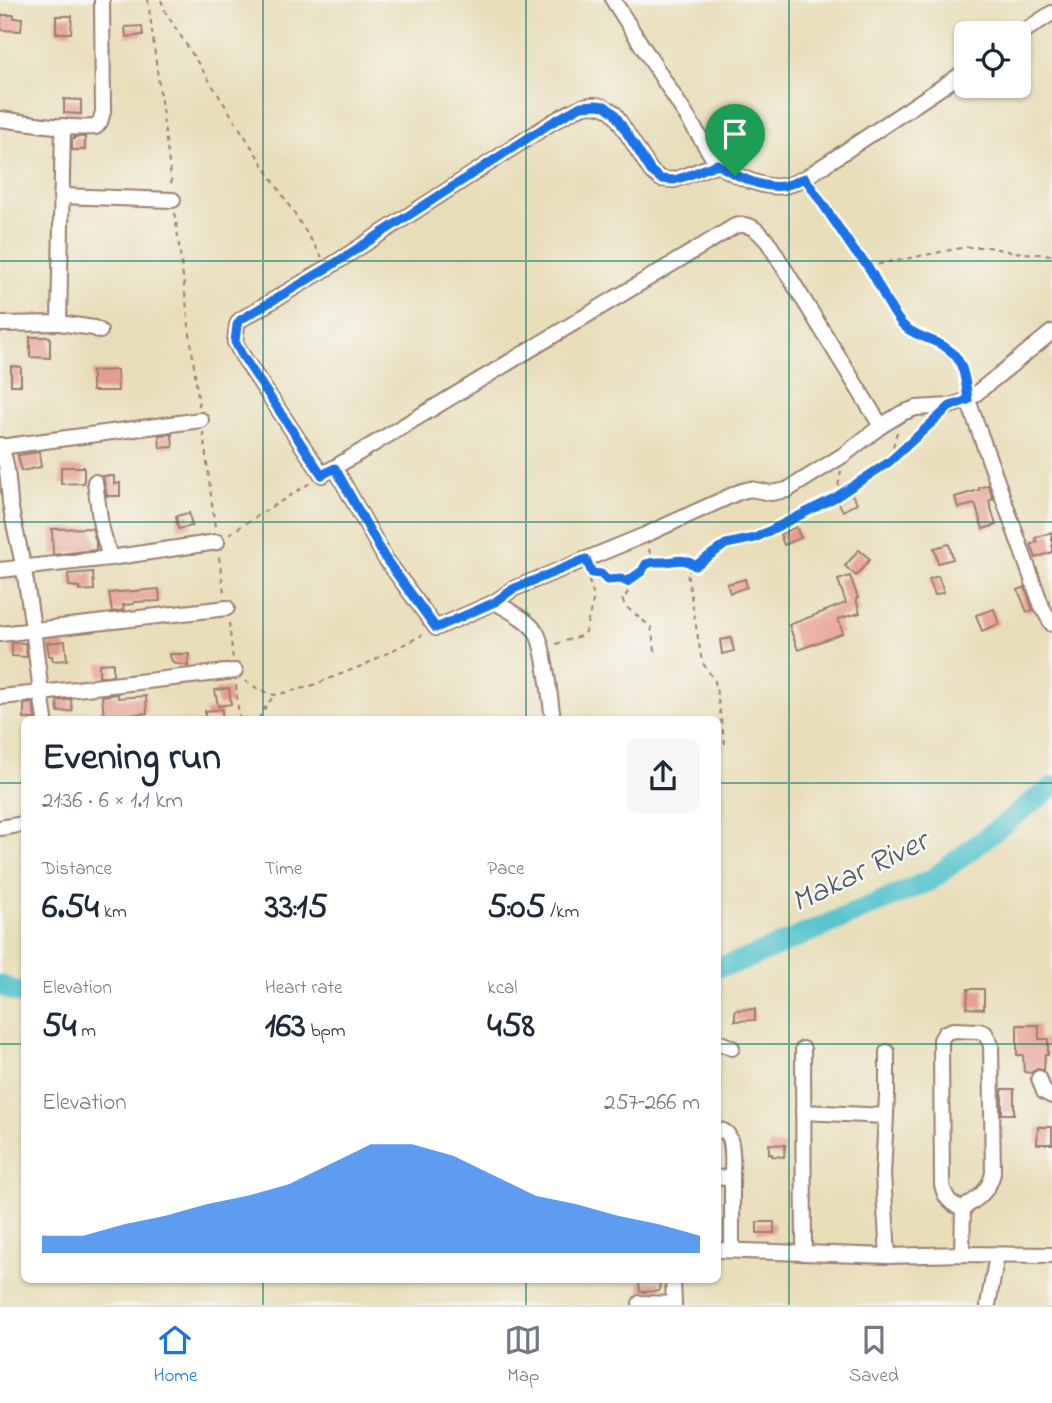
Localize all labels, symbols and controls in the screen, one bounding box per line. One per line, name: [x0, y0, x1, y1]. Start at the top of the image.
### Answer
map controls: [954, 21, 1031, 98]
button: locate: [954, 21, 1031, 98]
pin: [705, 104, 765, 176]
icon: arrive: [716, 115, 754, 153]
text: Evening run: [42, 731, 221, 787]
button: share: [626, 739, 700, 813]
text: 21:36 · 6 × 1.1 km: [42, 785, 183, 818]
water label: Makar River: [784, 818, 940, 926]
text: Distance: [42, 856, 112, 883]
text: Time: [265, 856, 302, 883]
text: Pace: [487, 856, 524, 883]
text: 6.54: [42, 883, 99, 934]
text: 33:15: [265, 883, 328, 934]
text: 5:05: [487, 883, 545, 934]
text: km: [99, 899, 127, 926]
text: /km: [545, 899, 579, 926]
text: Elevation: [42, 975, 112, 1002]
text: Heart rate: [265, 975, 343, 1002]
text: kcal: [487, 975, 518, 1002]
text: 54: [42, 1002, 76, 1053]
text: 163: [265, 1002, 306, 1053]
text: 458: [487, 1002, 535, 1053]
text: m: [76, 1018, 96, 1045]
text: bpm: [306, 1018, 346, 1045]
text: Elevation: [42, 1087, 127, 1120]
text: 257–266 m: [604, 1087, 700, 1120]
tab: Home: [153, 1321, 198, 1390]
tab: Map: [504, 1321, 542, 1390]
tab: Saved: [849, 1321, 899, 1390]

